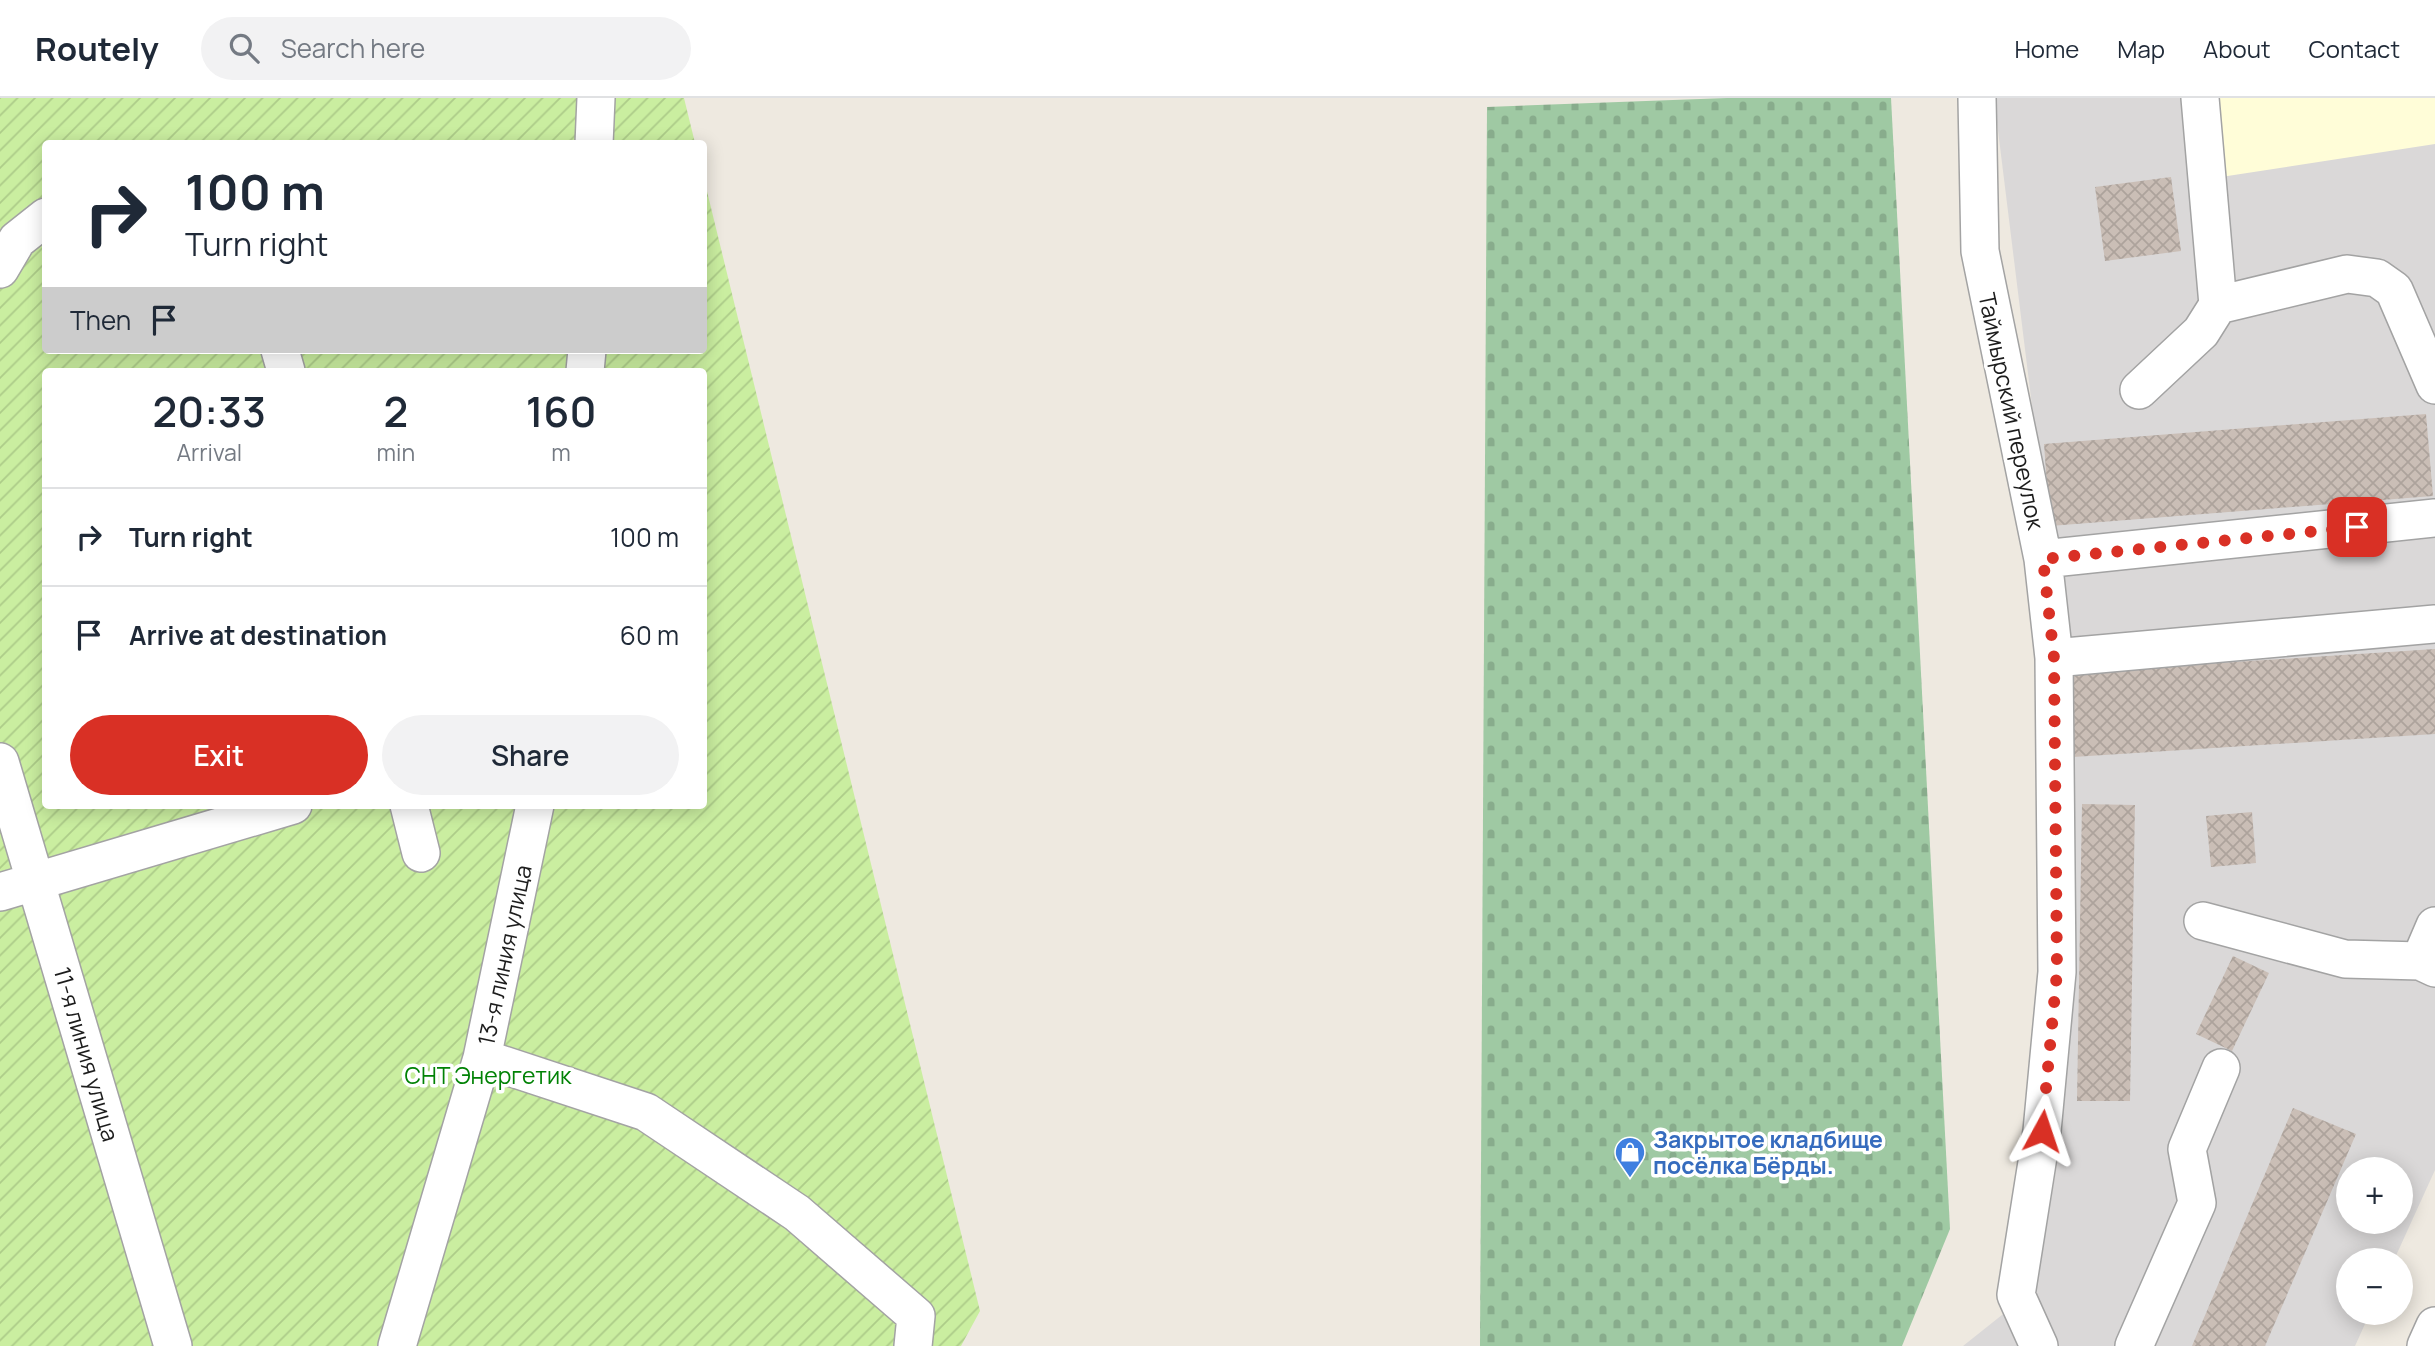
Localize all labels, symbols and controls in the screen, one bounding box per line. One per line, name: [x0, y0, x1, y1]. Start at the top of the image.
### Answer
search box: [201, 17, 691, 80]
text: Routely: [35, 26, 159, 71]
icon: search: [225, 29, 263, 67]
text: Search here: [281, 30, 425, 66]
text: Home: [2014, 32, 2079, 65]
text: Map: [2117, 32, 2165, 65]
text: About: [2203, 32, 2271, 65]
text: Contact: [2309, 32, 2400, 65]
text: 100 m: [185, 158, 325, 225]
icon: right: [70, 168, 161, 259]
text: Turn right: [185, 222, 328, 266]
street label: Таймырский переулок: [1971, 290, 2053, 533]
icon: arrive: [145, 301, 183, 339]
text: Then: [70, 302, 131, 338]
text: 20:33: [153, 382, 266, 440]
text: 2: [383, 382, 408, 440]
text: 160: [526, 382, 596, 440]
text: Arrival: [176, 436, 242, 468]
text: min: [377, 436, 415, 468]
text: m: [551, 436, 571, 468]
pin: [2327, 497, 2387, 557]
icon: arrive: [2338, 508, 2376, 546]
icon: right: [70, 518, 108, 556]
text: Turn right: [129, 519, 253, 555]
text: 100 m: [610, 519, 679, 555]
icon: arrive: [70, 616, 108, 654]
text: Arrive at destination: [129, 617, 387, 653]
text: 60 m: [620, 617, 679, 653]
button: Exit: [70, 715, 368, 795]
button: Share: [382, 715, 679, 795]
street label: 13-я линия улица: [469, 862, 539, 1048]
street label: 11-я линия улица: [47, 963, 127, 1145]
park label: СНТ Энергетик: [405, 1059, 572, 1091]
position arrow: [2005, 1094, 2079, 1168]
place label: Закрытое кладбище посёлка Бёрды.: [1653, 1123, 1883, 1181]
shop icon: Закрытое кладбище посёлка Бёрды.: [1613, 1135, 1647, 1179]
map controls: [2336, 1157, 2413, 1325]
button: +: [2336, 1157, 2413, 1234]
button: −: [2336, 1248, 2413, 1325]

